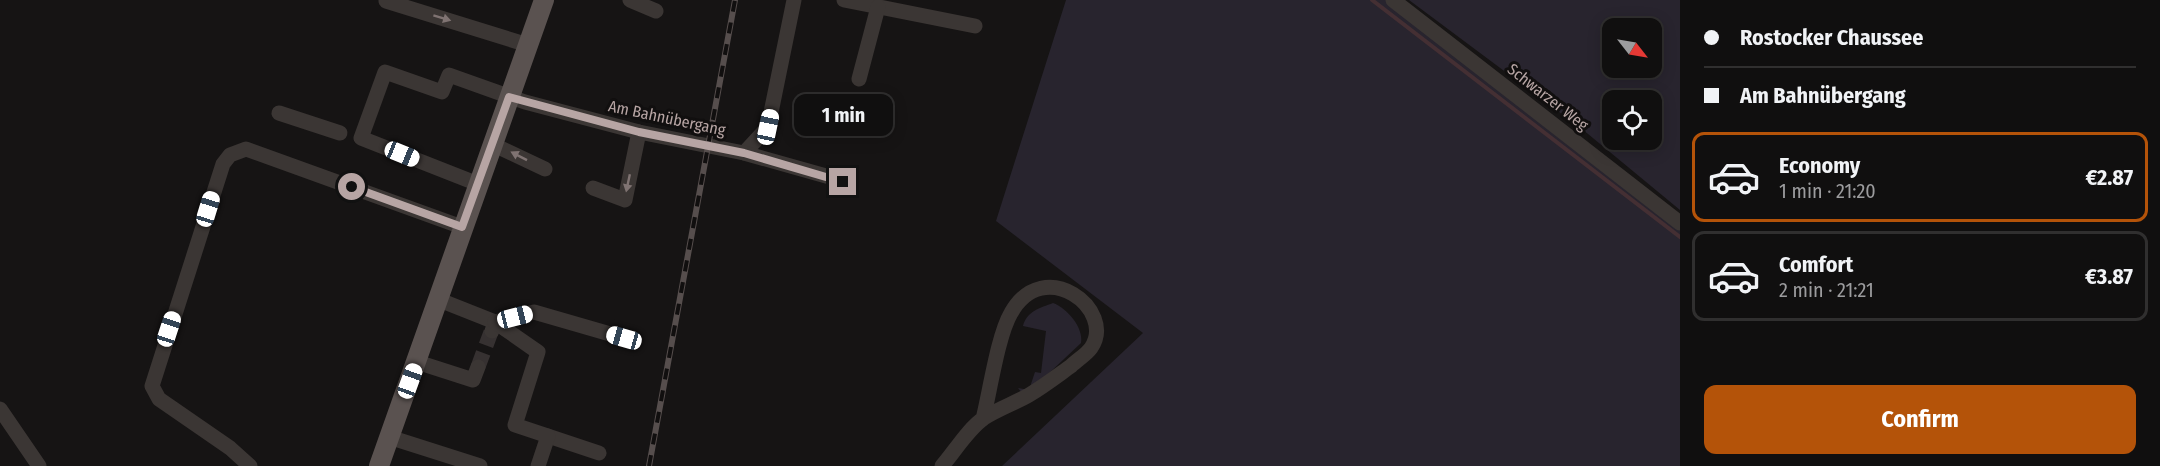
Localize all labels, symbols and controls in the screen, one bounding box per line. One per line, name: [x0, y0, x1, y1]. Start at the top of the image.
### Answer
one-way arrow: [433, 14, 451, 23]
north arrow: [1602, 18, 1662, 78]
map controls: [1602, 18, 1662, 150]
text: Rostocker Chaussee: [1740, 24, 1923, 51]
street label: Schwarzer Weg: [1504, 60, 1593, 135]
text: Am Bahnübergang: [1740, 82, 1906, 109]
button: locate: [1602, 90, 1662, 150]
callout: 1 min: [794, 95, 892, 137]
street label: Am Bahnübergang: [607, 96, 728, 140]
text: 1 min: [822, 103, 865, 127]
car: [755, 108, 781, 146]
car: [382, 139, 422, 169]
icon: car: [1707, 150, 1761, 204]
one-way arrow: [510, 151, 527, 161]
text: Economy: [1779, 152, 1860, 179]
text: €2.87: [2086, 164, 2133, 191]
route end: [829, 168, 856, 195]
route start: [338, 173, 365, 200]
one-way arrow: [623, 173, 632, 192]
text: 1 min · 21:20: [1779, 179, 1876, 203]
car: [194, 189, 222, 229]
icon: car: [1707, 249, 1761, 303]
text: Comfort: [1779, 251, 1853, 278]
text: €3.87: [2085, 263, 2133, 290]
text: 2 min · 21:21: [1779, 278, 1874, 302]
car: [495, 304, 535, 330]
car: [155, 309, 183, 349]
car: [604, 324, 644, 352]
car: [395, 361, 425, 401]
button: Confirm: [1704, 385, 2136, 454]

